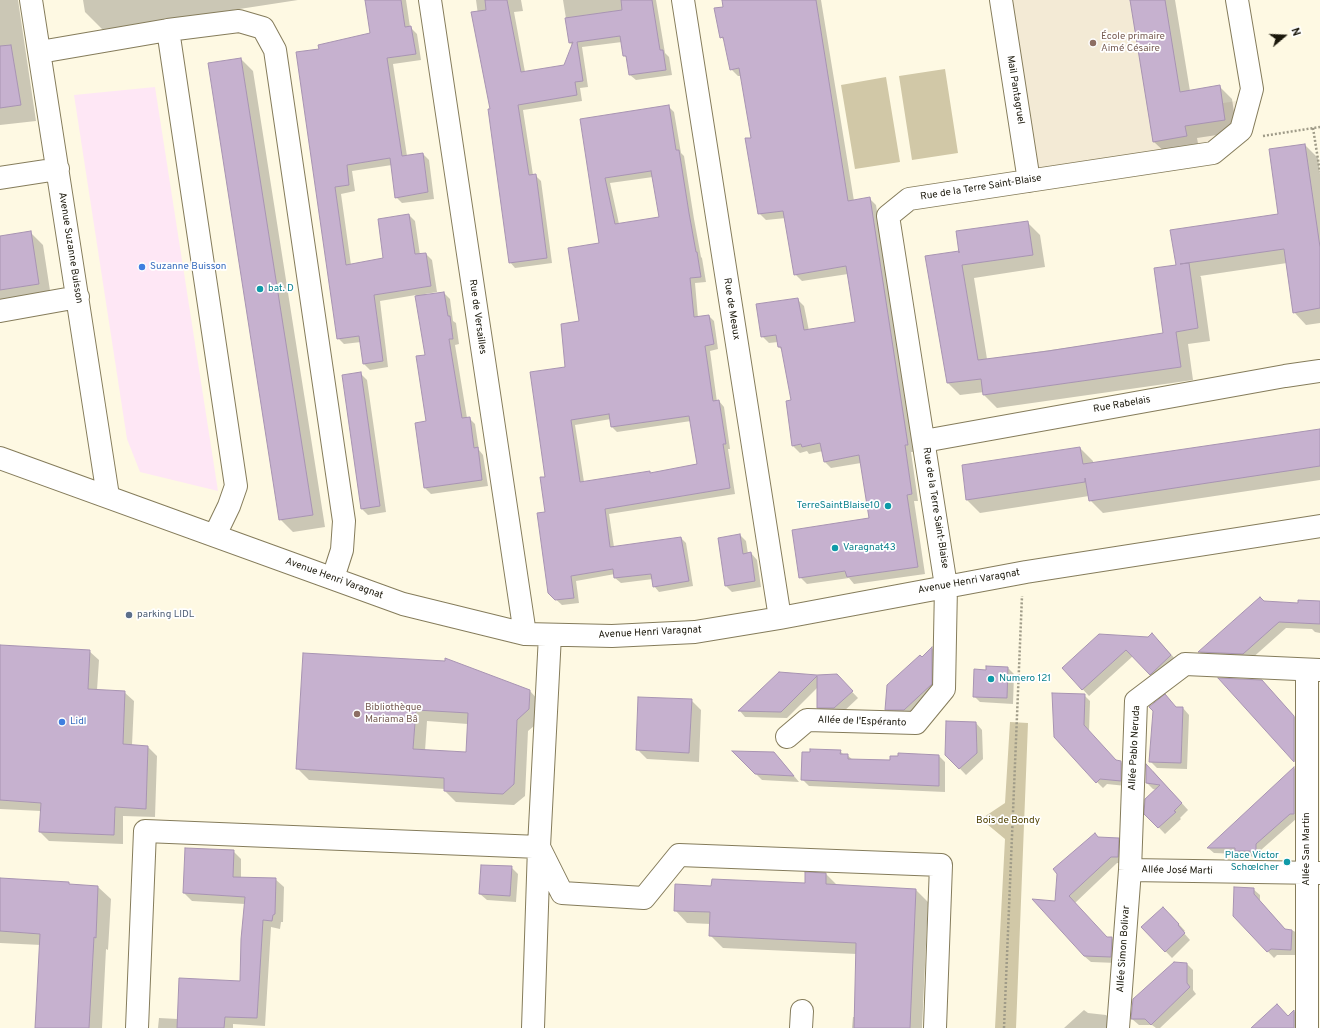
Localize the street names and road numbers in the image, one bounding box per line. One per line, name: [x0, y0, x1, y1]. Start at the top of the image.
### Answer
street label: Mail Pantagruel: [1004, 55, 1026, 125]
street label: Rue de la Terre Saint-Blaise: [920, 172, 1042, 204]
street label: Avenue Suzanne Buisson: [55, 192, 85, 304]
street label: Rue de Meaux: [720, 277, 742, 341]
street label: Rue de Versailles: [466, 279, 488, 355]
street label: Rue Rabelais: [1092, 394, 1152, 416]
street label: Rue de la Terre Saint-Blaise: [919, 447, 951, 569]
street label: Avenue Henri Varagnat: [283, 556, 385, 602]
street label: Avenue Henri Varagnat: [917, 567, 1021, 597]
street label: Avenue Henri Varagnat: [598, 624, 702, 642]
street label: Allée Pablo Neruda: [1127, 705, 1143, 791]
street label: Allée de l'Espéranto: [817, 714, 907, 730]
street label: Allée San Martin: [1301, 812, 1313, 886]
street label: Allée José Marti: [1141, 864, 1213, 878]
street label: Allée Simon Bolivar: [1115, 905, 1133, 993]

